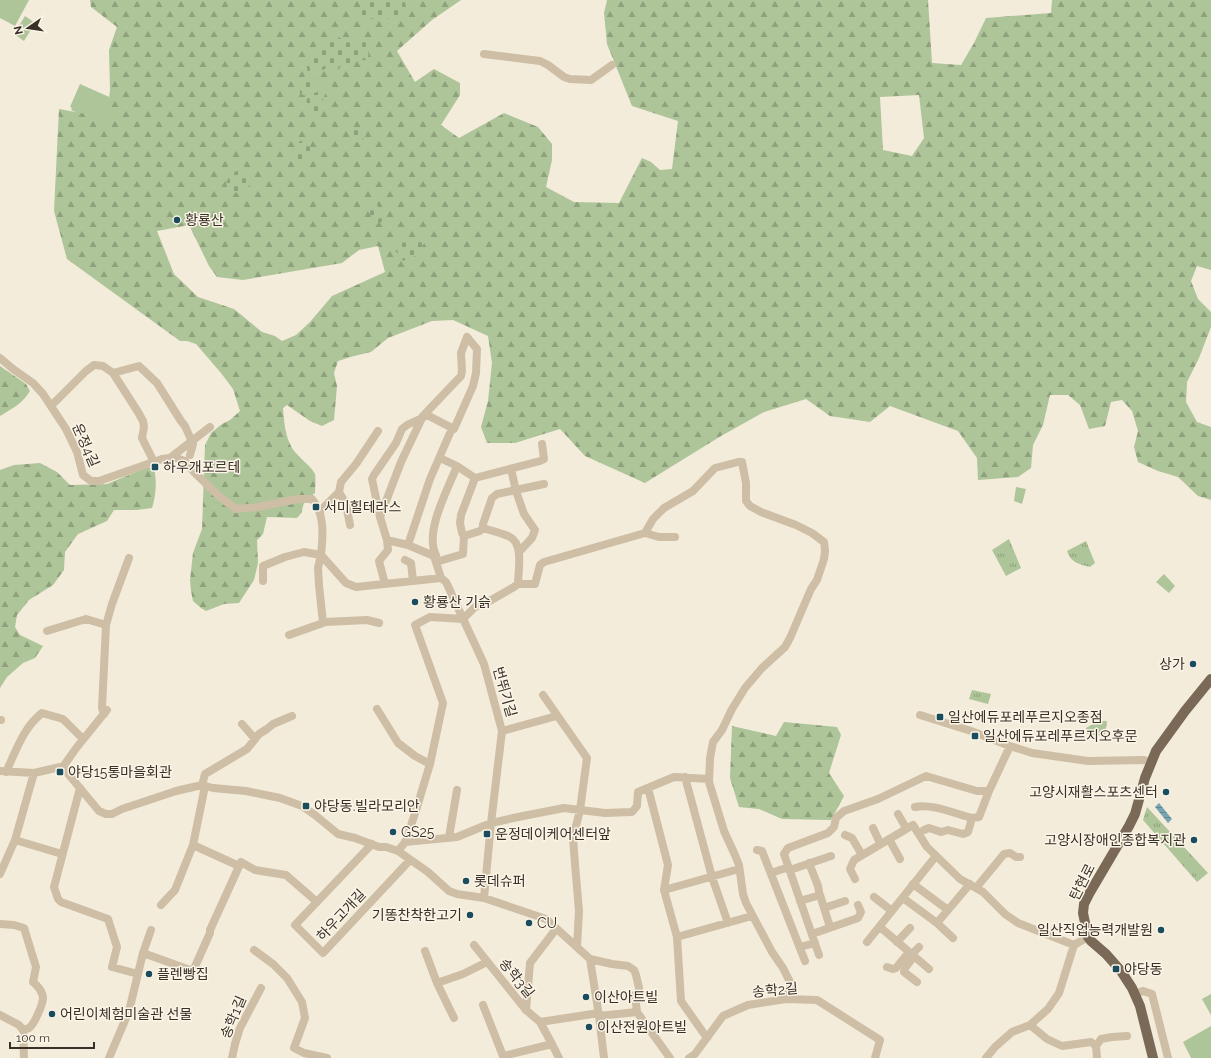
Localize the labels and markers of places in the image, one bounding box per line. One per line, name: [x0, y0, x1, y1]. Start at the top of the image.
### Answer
place label: 황룡산: [185, 212, 224, 228]
marker: 황룡산: [172, 215, 182, 225]
place label: 하우개포르테: [163, 459, 240, 475]
marker: 하우개포르테: [150, 462, 160, 472]
place label: 서미힐테라스: [324, 499, 401, 515]
marker: 서미힐테라스: [311, 502, 321, 512]
place label: 황룡산 기슭: [423, 594, 491, 610]
marker: 황룡산 기슭: [410, 597, 420, 607]
place label: 상가: [1159, 656, 1185, 672]
marker: 상가: [1188, 659, 1198, 669]
place label: 일산에듀포레푸르지오종점: [948, 709, 1103, 725]
marker: 일산에듀포레푸르지오종점: [935, 712, 945, 722]
place label: 일산에듀포레푸르지오후문: [983, 728, 1138, 744]
marker: 일산에듀포레푸르지오후문: [970, 731, 980, 741]
place label: 야당15통마을회관: [68, 764, 172, 780]
marker: 야당15통마을회관: [55, 767, 65, 777]
place label: 고양시재활스포츠센터: [1029, 784, 1158, 800]
marker: 고양시재활스포츠센터: [1161, 787, 1171, 797]
place label: 야당동.빌라모리안: [314, 798, 420, 814]
marker: 야당동.빌라모리안: [301, 801, 311, 811]
place label: GS25: [401, 824, 435, 840]
place label: 운정데이케어센터앞: [495, 826, 611, 842]
marker: GS25: [388, 827, 398, 837]
marker: 운정데이케어센터앞: [482, 829, 492, 839]
place label: 고양시장애인종합복지관: [1044, 832, 1186, 848]
marker: 고양시장애인종합복지관: [1189, 835, 1199, 845]
place label: 롯데슈퍼: [474, 873, 526, 889]
marker: 롯데슈퍼: [461, 876, 471, 886]
place label: 기똥찬착한고기: [372, 907, 462, 923]
marker: 기똥찬착한고기: [465, 910, 475, 920]
place label: CU: [537, 915, 557, 931]
marker: CU: [524, 918, 534, 928]
place label: 일산직업능력개발원: [1037, 922, 1153, 938]
marker: 일산직업능력개발원: [1156, 925, 1166, 935]
place label: 야당동: [1124, 961, 1163, 977]
marker: 야당동: [1111, 964, 1121, 974]
place label: 플렌빵집: [157, 966, 209, 982]
marker: 플렌빵집: [144, 969, 154, 979]
place label: 이산아트빌: [594, 989, 658, 1005]
marker: 이산아트빌: [581, 992, 591, 1002]
place label: 어린이체험미술관 선물: [60, 1006, 192, 1022]
marker: 어린이체험미술관 선물: [47, 1009, 57, 1019]
place label: 이산전원아트빌: [597, 1019, 687, 1035]
marker: 이산전원아트빌: [584, 1022, 594, 1032]

